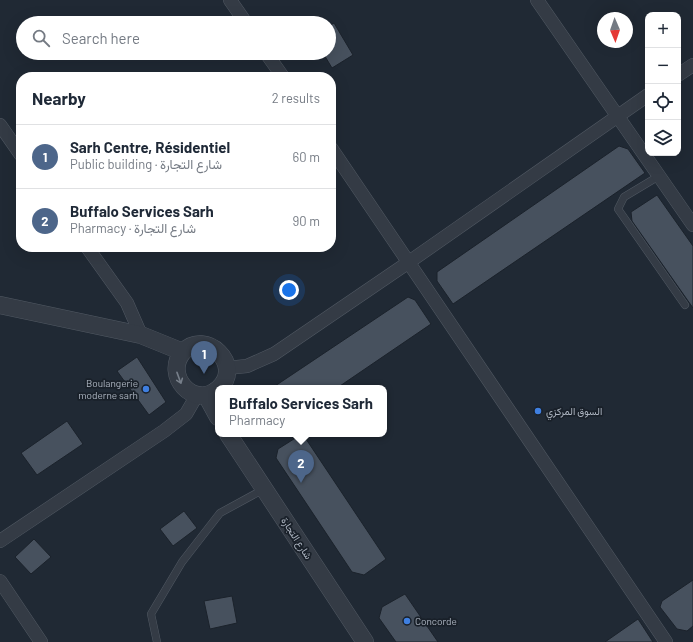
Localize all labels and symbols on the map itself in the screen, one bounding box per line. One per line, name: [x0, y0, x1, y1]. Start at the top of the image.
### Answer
north arrow: [597, 12, 633, 48]
your location: [279, 280, 299, 300]
pin: 1: [191, 341, 217, 374]
one-way arrow: [175, 372, 183, 384]
place label: Boulangerie moderne sarh: [78, 377, 138, 401]
marker: Boulangerie moderne sarh: [141, 384, 151, 394]
place label: السوق المركزي: [546, 405, 602, 420]
marker: السوق المركزي: [533, 406, 543, 416]
pin: 2: [288, 450, 314, 483]
street label: شارع التجارة: [278, 515, 315, 562]
place label: Concorde: [415, 615, 457, 627]
marker: Concorde: [402, 616, 412, 626]

